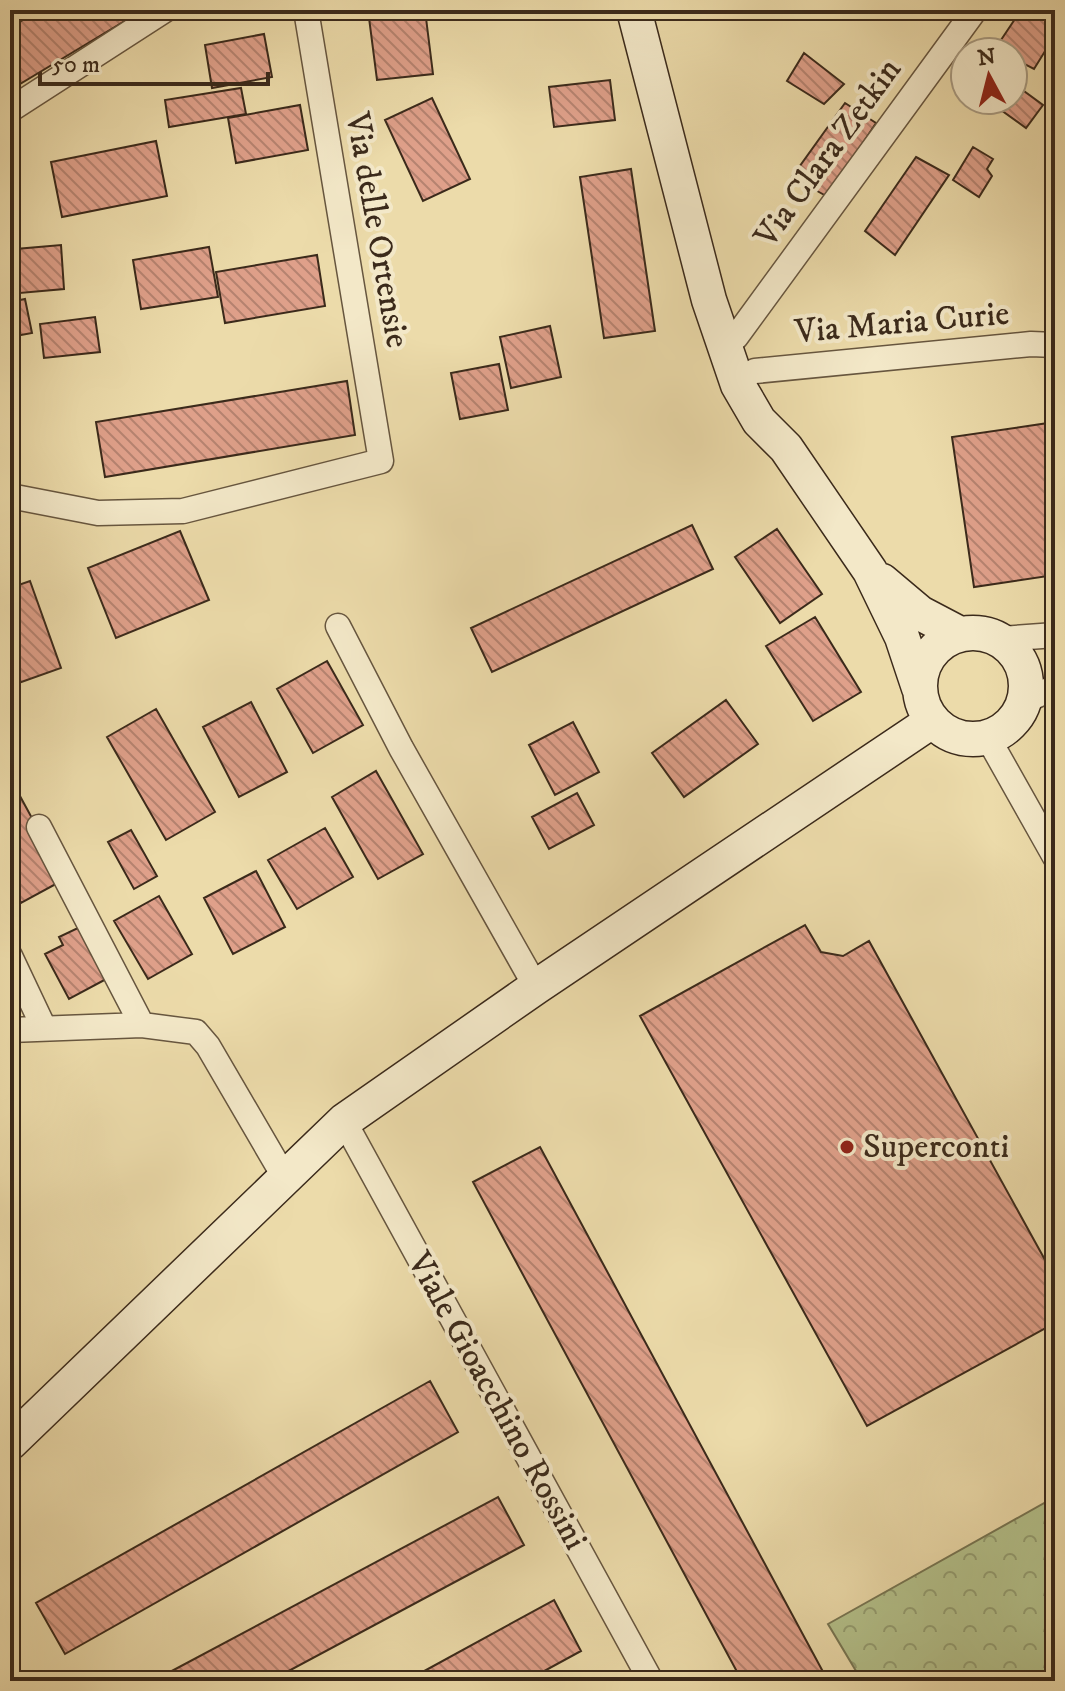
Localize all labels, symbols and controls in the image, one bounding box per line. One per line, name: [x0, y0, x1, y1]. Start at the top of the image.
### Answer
scale bar: [40, 36, 268, 86]
north arrow: [949, 36, 1029, 116]
text: N: [976, 43, 997, 72]
text: 50 m: [52, 50, 100, 80]
street label: Via Clara Zetkin: [745, 50, 911, 257]
street label: Via delle Ortensie: [335, 108, 418, 351]
street label: Via Maria Curie: [792, 293, 1011, 353]
place label: Superconti: [863, 1126, 1009, 1168]
marker: Superconti: [838, 1138, 856, 1156]
street label: Viale Gioacchino Rossini: [397, 1244, 596, 1557]

